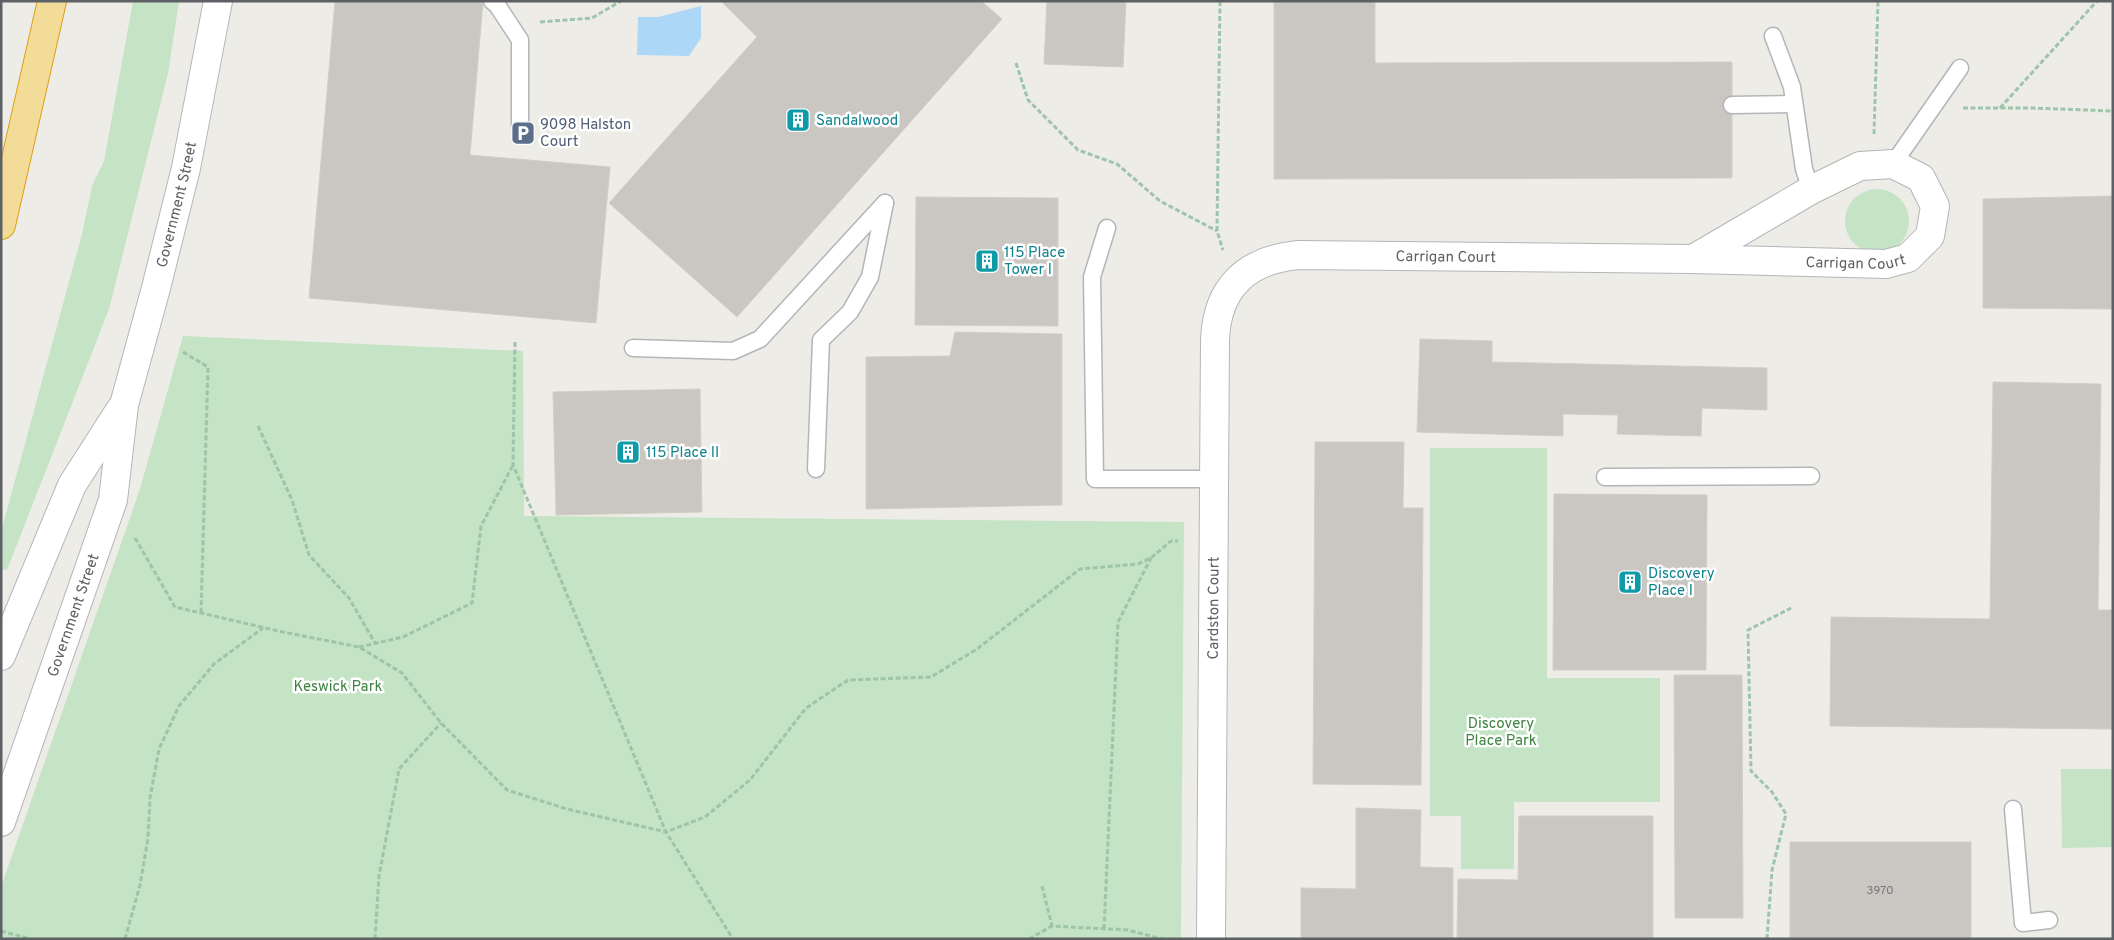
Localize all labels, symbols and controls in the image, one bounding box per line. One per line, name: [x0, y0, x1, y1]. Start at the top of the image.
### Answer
building icon: Sandalwood: [785, 107, 811, 133]
place label: Sandalwood: [816, 112, 898, 131]
place label: 9098 Halston Court: [540, 116, 631, 152]
parking icon: 9098 Halston Court: [510, 120, 536, 146]
street label: Government Street: [154, 140, 202, 270]
place label: 115 Place Tower I: [1004, 244, 1065, 280]
building icon: 115 Place Tower I: [974, 248, 1000, 274]
street label: Carrigan Court: [1396, 248, 1496, 268]
street label: Carrigan Court: [1805, 251, 1908, 275]
building icon: 115 Place II: [615, 439, 641, 465]
place label: 115 Place II: [646, 444, 719, 463]
street label: Government Street: [44, 552, 104, 680]
street label: Cardston Court: [1205, 557, 1225, 660]
place label: Discovery Place I: [1648, 565, 1715, 601]
building icon: Discovery Place I: [1617, 569, 1643, 595]
park label: Keswick Park: [294, 678, 382, 697]
park label: Discovery Place Park: [1465, 715, 1537, 751]
house number: 3970: [1866, 883, 1894, 899]

